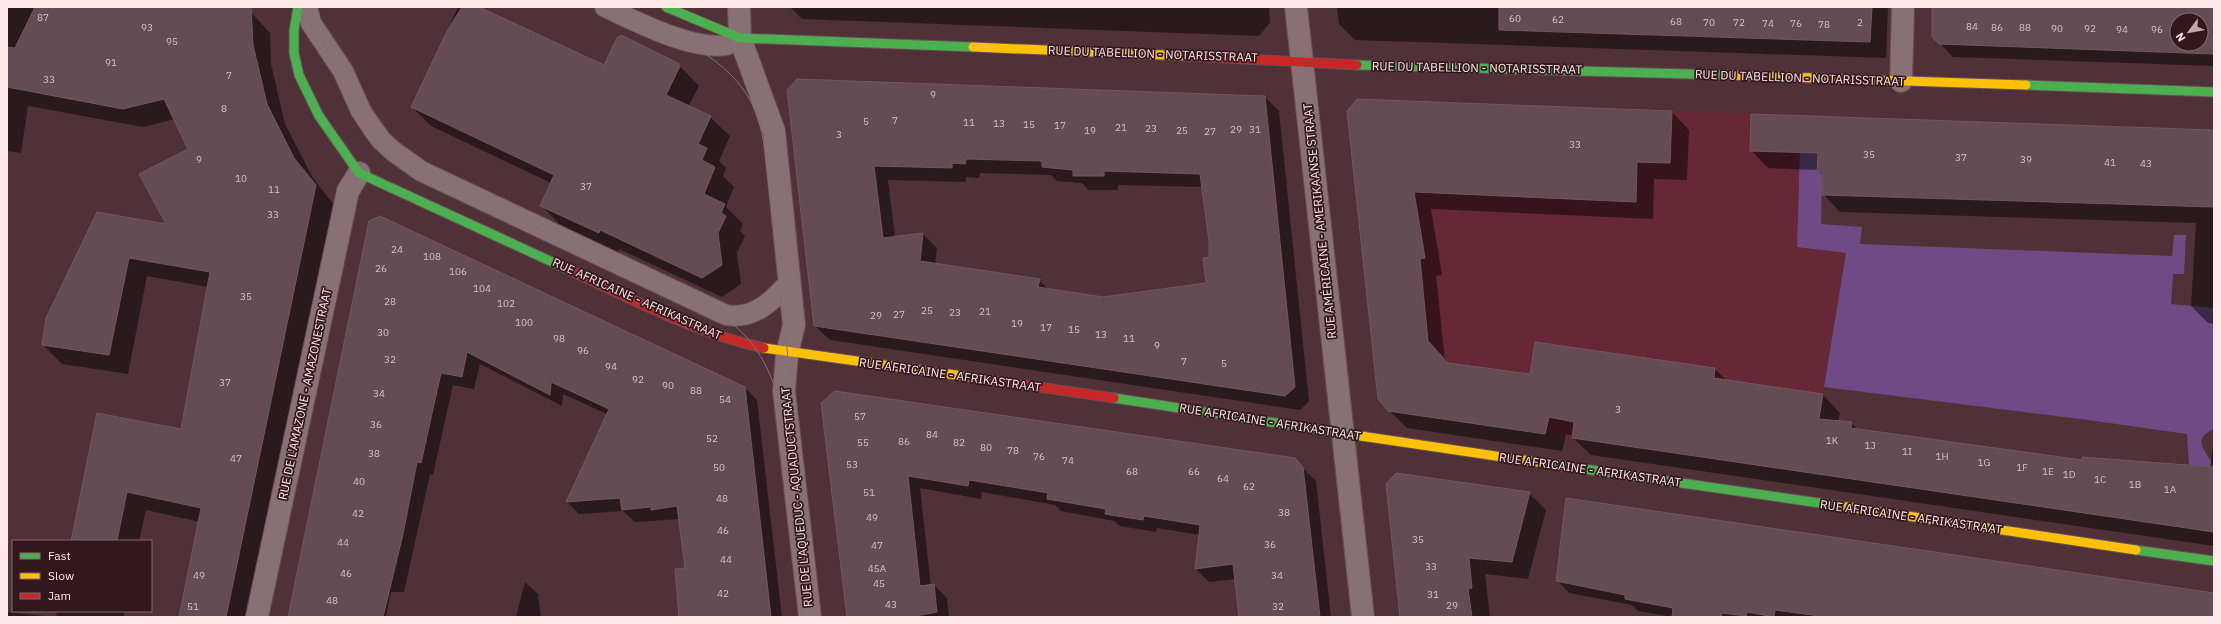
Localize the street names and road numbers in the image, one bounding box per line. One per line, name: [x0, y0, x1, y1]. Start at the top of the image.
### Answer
street label: RUE DU TABELLION - NOTARISSTRAAT: [1048, 42, 1258, 65]
street label: RUE DU TABELLION - NOTARISSTRAAT: [1372, 58, 1582, 77]
street label: RUE DU TABELLION - NOTARISSTRAAT: [1695, 66, 1905, 89]
street label: RUE AMÉRICAINE - AMERIKAANSE STRAAT: [1300, 102, 1339, 340]
street label: RUE AFRICAINE - AFRIKASTRAAT: [550, 254, 724, 343]
street label: RUE DE L'AMAZONE - AMAZONESTRAAT: [275, 287, 334, 501]
street label: RUE AFRICAINE - AFRIKASTRAAT: [858, 354, 1042, 395]
street label: RUE DE L'AQUEDUC - AQUADUCTSTRAAT: [777, 386, 816, 608]
street label: RUE AFRICAINE - AFRIKASTRAAT: [1178, 400, 1362, 443]
street label: RUE AFRICAINE - AFRIKASTRAAT: [1498, 449, 1682, 490]
street label: RUE AFRICAINE - AFRIKASTRAAT: [1819, 496, 2003, 537]

